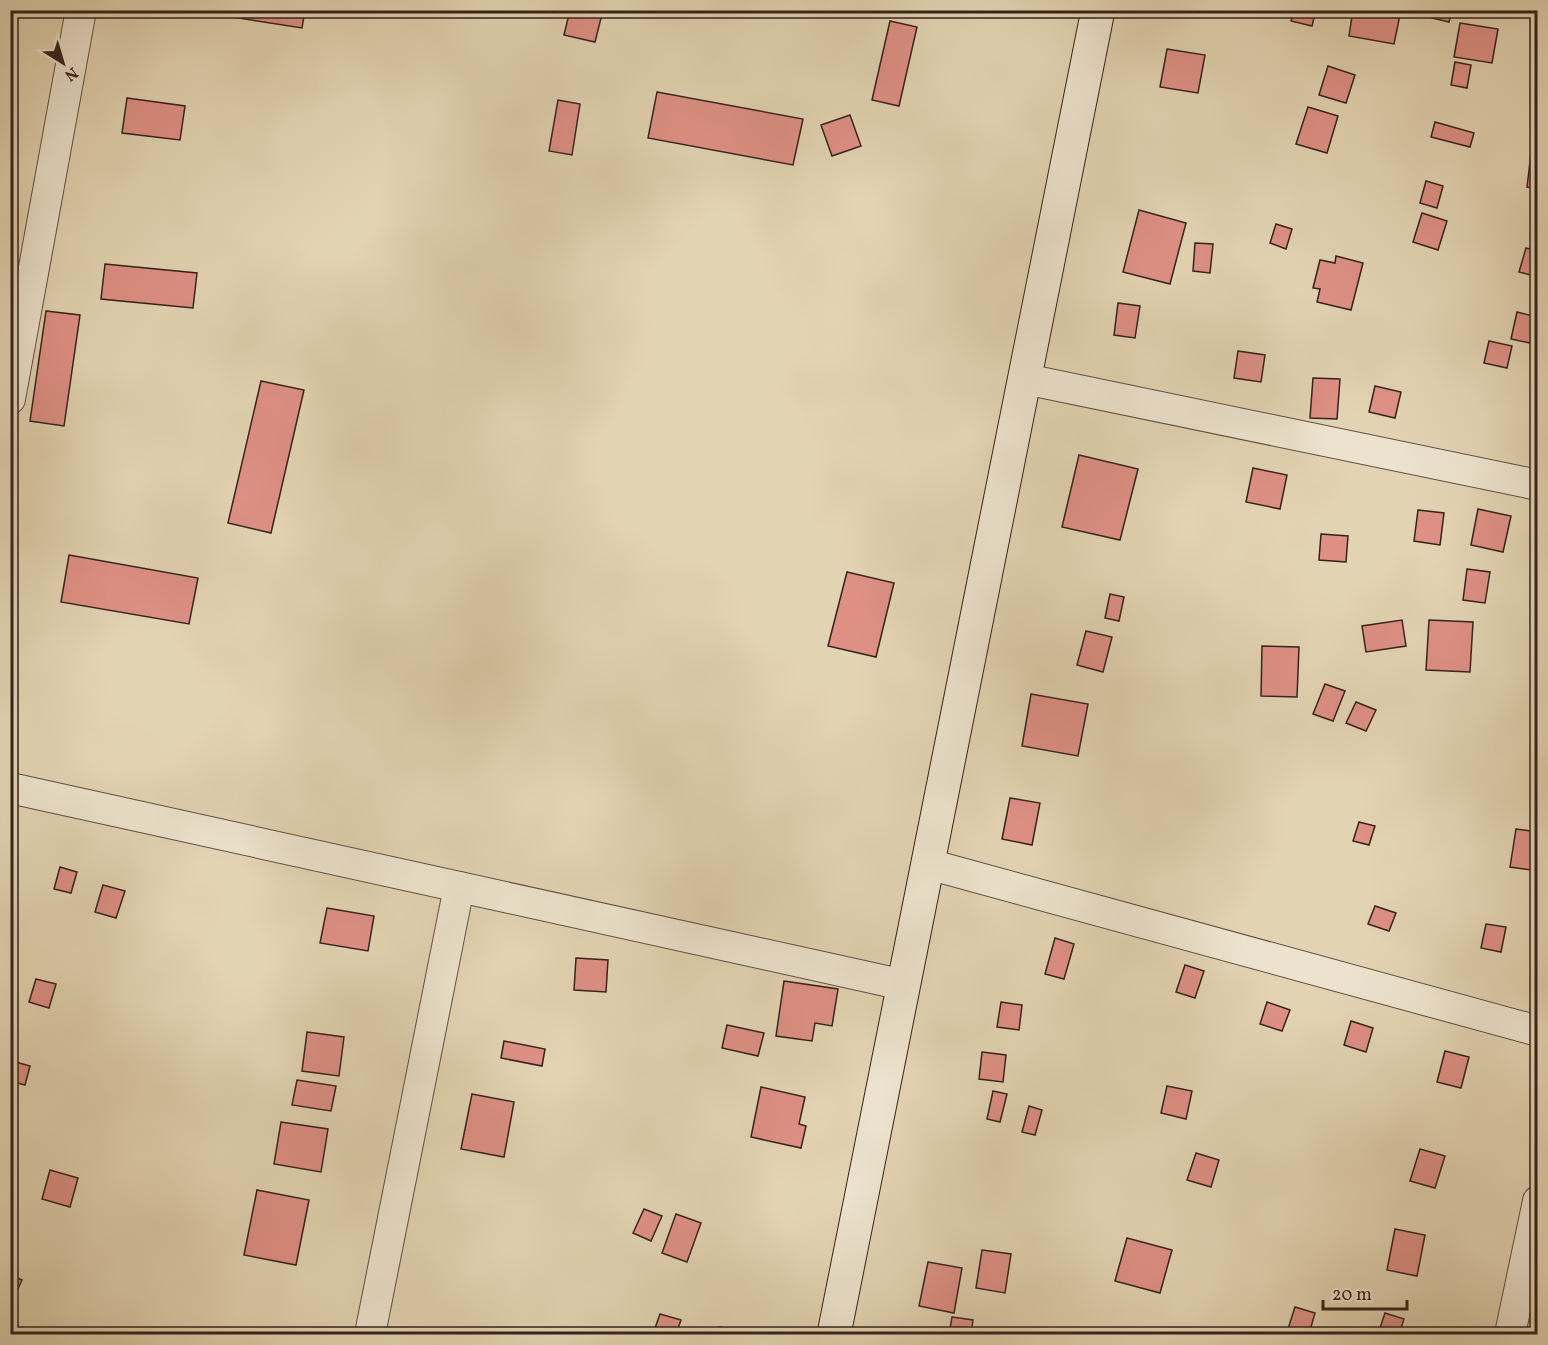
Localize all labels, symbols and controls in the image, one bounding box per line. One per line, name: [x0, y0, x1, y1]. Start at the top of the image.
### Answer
north arrow: [33, 33, 93, 93]
text: N: [59, 61, 82, 86]
scale bar: [1323, 1273, 1407, 1311]
text: 20 m: [1332, 1283, 1372, 1308]

